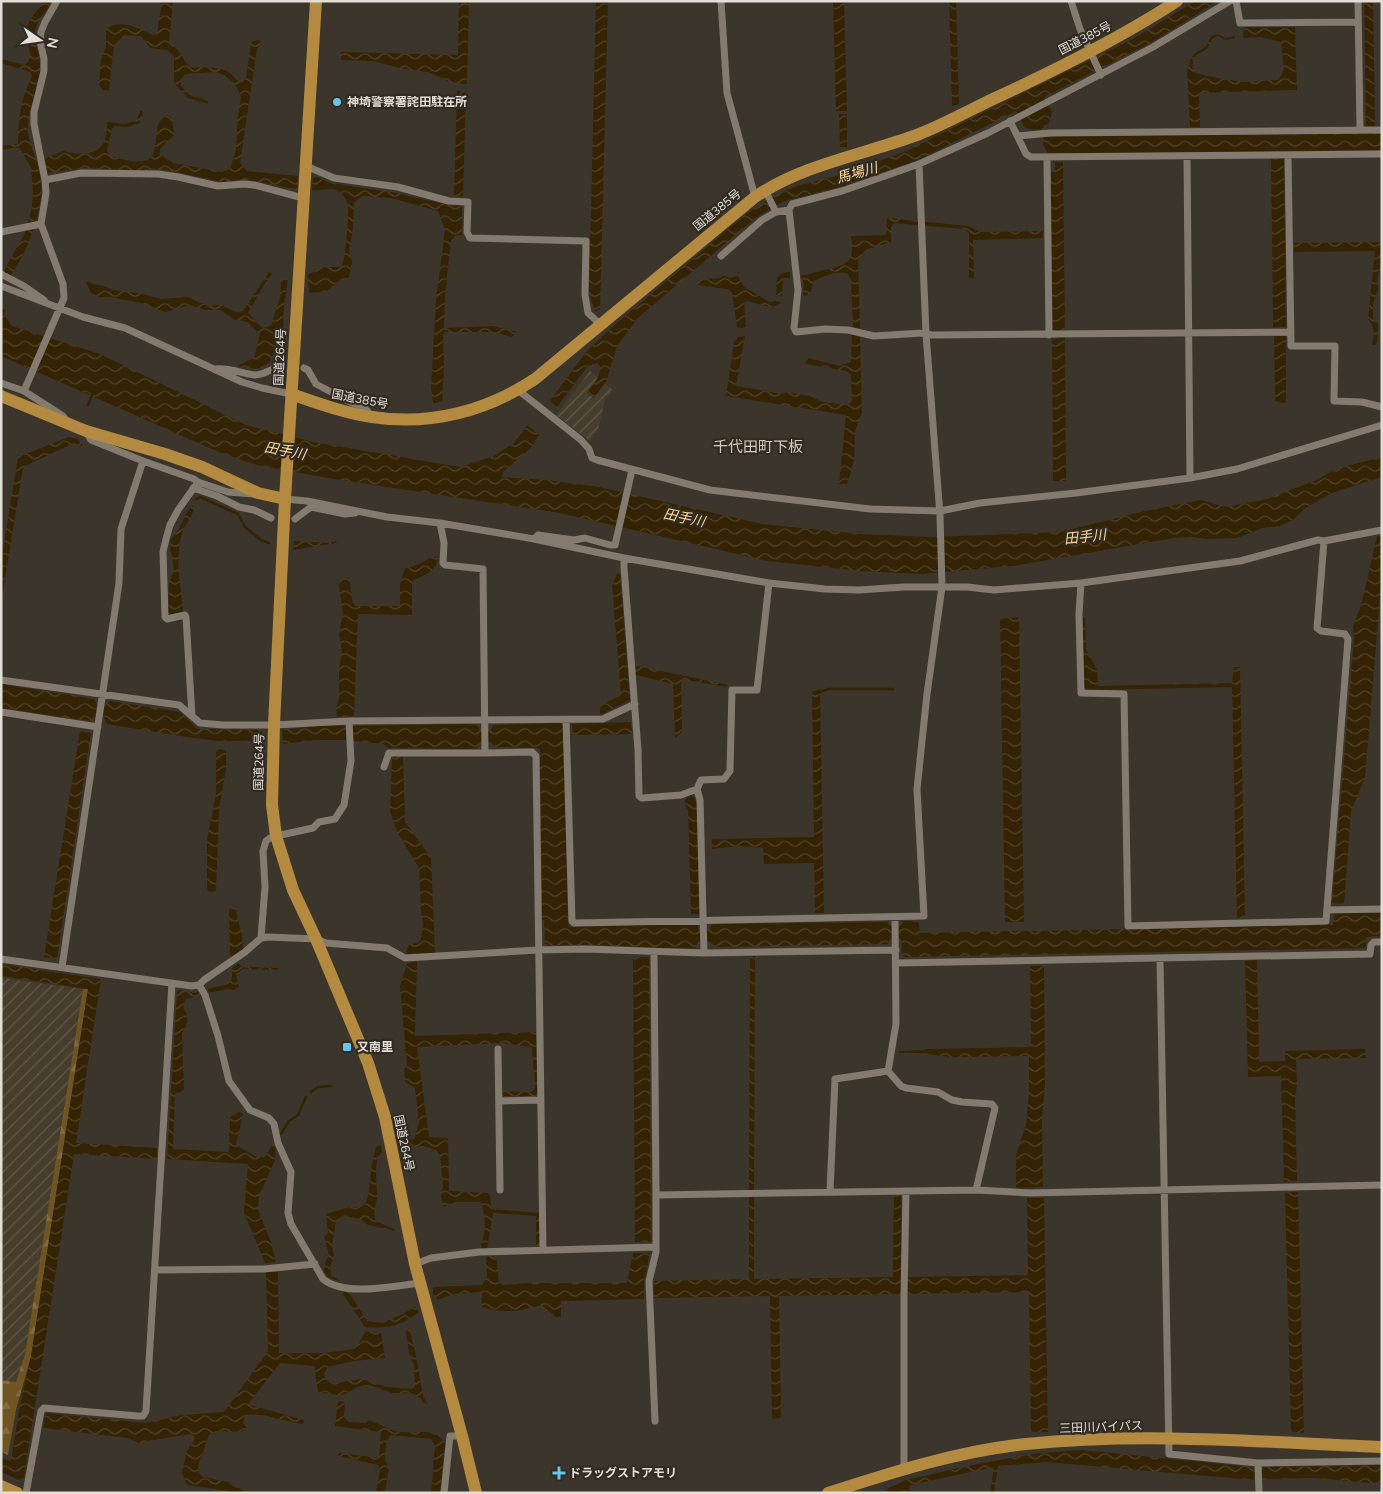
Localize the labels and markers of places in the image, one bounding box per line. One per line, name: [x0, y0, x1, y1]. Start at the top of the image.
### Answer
place label: 神埼警察署詫田駐在所: [347, 94, 467, 110]
marker: 神埼警察署詫田駐在所: [331, 96, 343, 108]
place label: 又南里: [357, 1039, 393, 1055]
marker: 又南里: [341, 1041, 353, 1053]
place label: ドラッグストアモリ: [569, 1465, 677, 1481]
marker: ドラッグストアモリ: [553, 1467, 565, 1479]

